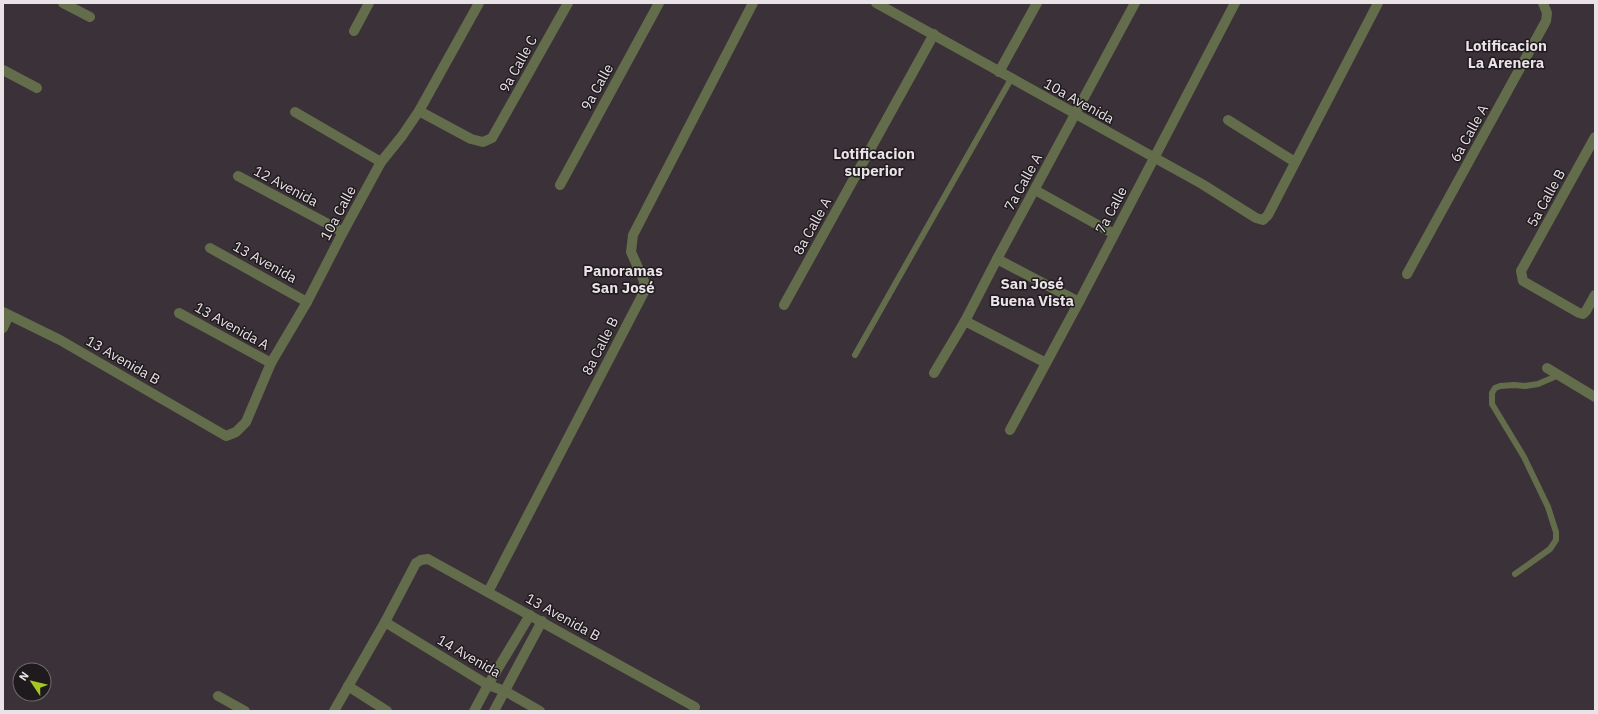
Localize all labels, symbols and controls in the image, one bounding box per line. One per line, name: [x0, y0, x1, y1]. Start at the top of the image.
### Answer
street label: 9a Calle C: [495, 32, 541, 96]
district label: Lotificacion La Arenera: [1465, 36, 1547, 72]
street label: 9a Calle: [577, 60, 617, 113]
street label: 10a Avenida: [1041, 74, 1118, 128]
street label: 6a Calle A: [1446, 101, 1492, 165]
district label: Lotificacion superior: [833, 144, 915, 180]
street label: 7a Calle A: [1000, 150, 1046, 214]
street label: 12 Avenida: [251, 162, 322, 211]
street label: 5a Calle B: [1523, 166, 1569, 230]
street label: 10a Calle: [316, 182, 360, 243]
street label: 7a Calle: [1091, 183, 1131, 237]
street label: 8a Calle A: [789, 194, 835, 258]
street label: 13 Avenida: [230, 237, 301, 287]
district label: Panoramas San José: [583, 261, 663, 297]
district label: San José Buena Vista: [990, 274, 1075, 310]
street label: 13 Avenida A: [192, 298, 272, 354]
street label: 8a Calle B: [578, 314, 622, 378]
street label: 13 Avenida B: [83, 332, 163, 388]
street label: 13 Avenida B: [522, 589, 604, 645]
street label: 14 Avenida: [434, 631, 504, 682]
north arrow: [12, 662, 52, 702]
text: N: [16, 669, 32, 684]

